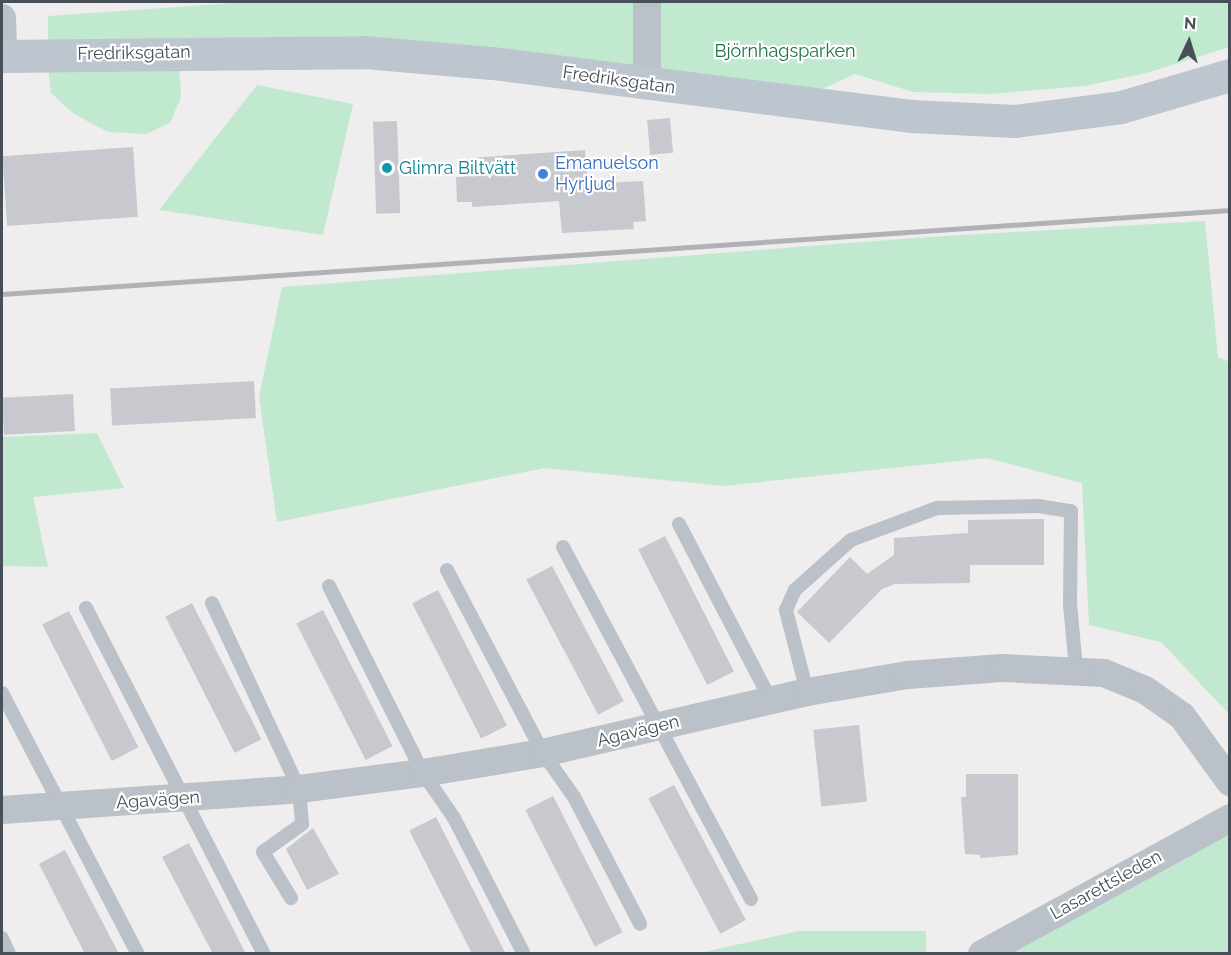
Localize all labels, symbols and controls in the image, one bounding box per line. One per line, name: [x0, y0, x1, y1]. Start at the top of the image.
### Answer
north arrow: [1159, 12, 1219, 72]
text: N: [1184, 14, 1197, 33]
park label: Björnhagsparken: [714, 40, 856, 62]
street label: Fredriksgatan: [77, 41, 191, 65]
street label: Fredriksgatan: [561, 61, 677, 99]
place label: Emanuelson Hyrljud: [555, 153, 659, 195]
place label: Glimra Biltvätt: [399, 157, 516, 179]
marker: Glimra Biltvätt: [380, 161, 394, 175]
marker: Emanuelson Hyrljud: [536, 167, 550, 181]
street label: Agavägen: [595, 710, 681, 752]
street label: Agavägen: [115, 786, 201, 814]
street label: Lasarettsleden: [1047, 846, 1165, 924]

